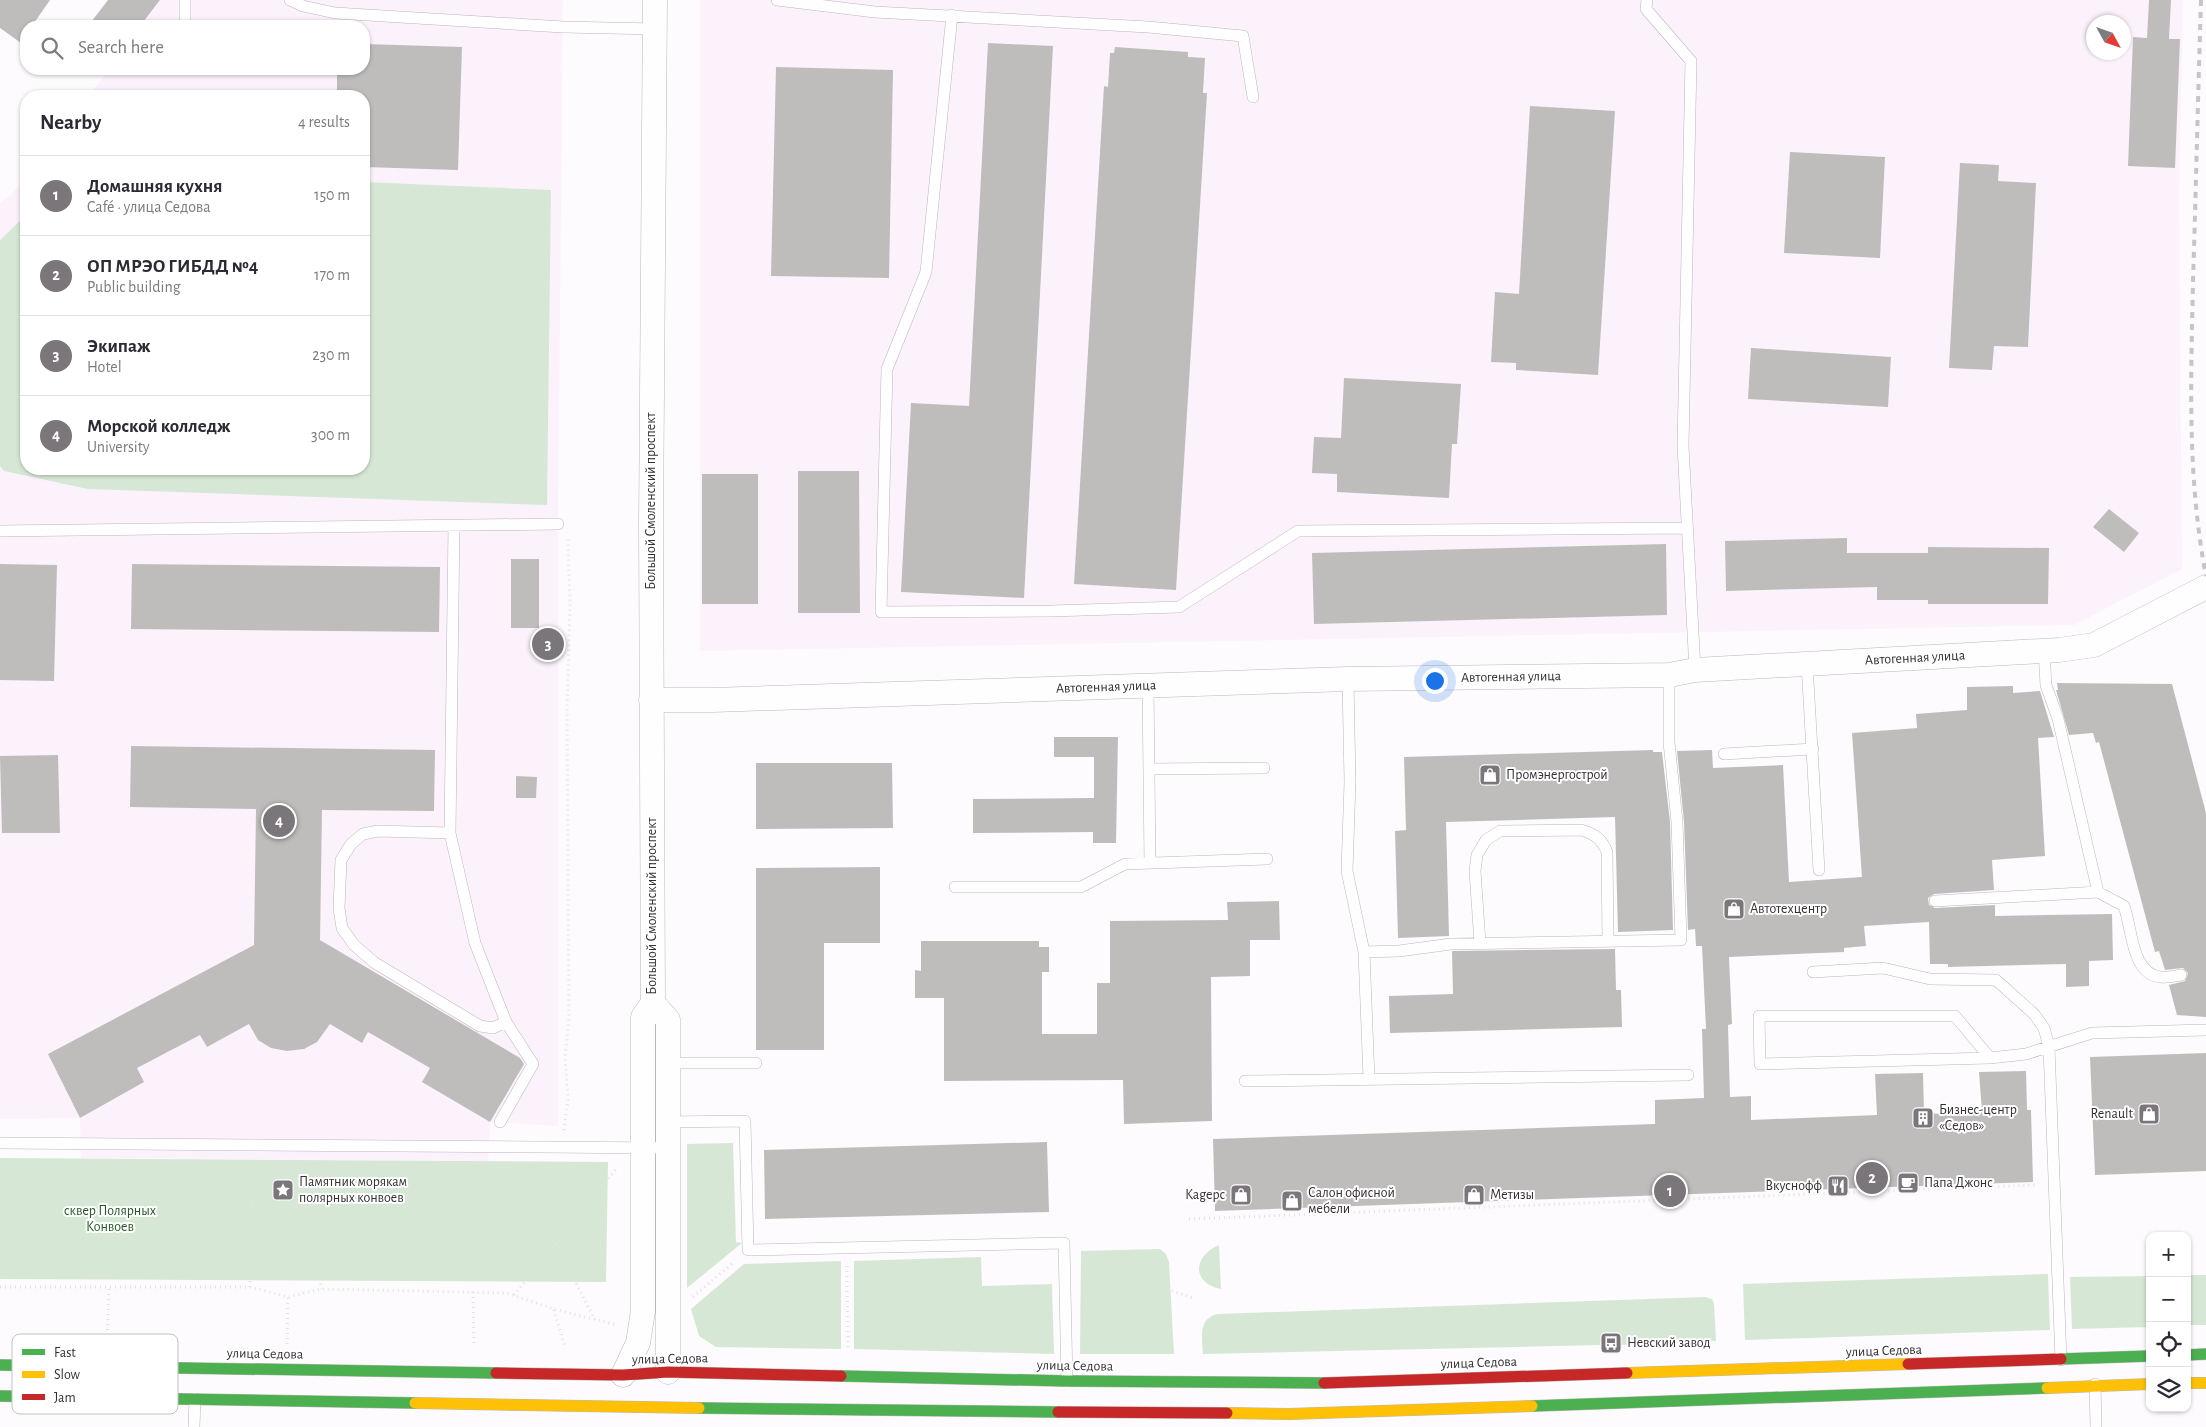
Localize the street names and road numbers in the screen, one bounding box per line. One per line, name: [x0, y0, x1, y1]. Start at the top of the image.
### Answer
street label: Большой Смоленский проспект: [644, 411, 658, 590]
street label: Автогенная улица: [1865, 648, 1966, 668]
street label: Автогенная улица: [1461, 669, 1562, 685]
street label: Автогенная улица: [1056, 678, 1157, 696]
street label: Большой Смоленский проспект: [645, 816, 659, 995]
street label: улица Седова: [1845, 1343, 1923, 1359]
street label: улица Седова: [226, 1346, 304, 1362]
street label: улица Седова: [631, 1351, 709, 1367]
street label: улица Седова: [1440, 1355, 1518, 1371]
street label: улица Седова: [1036, 1358, 1114, 1374]

